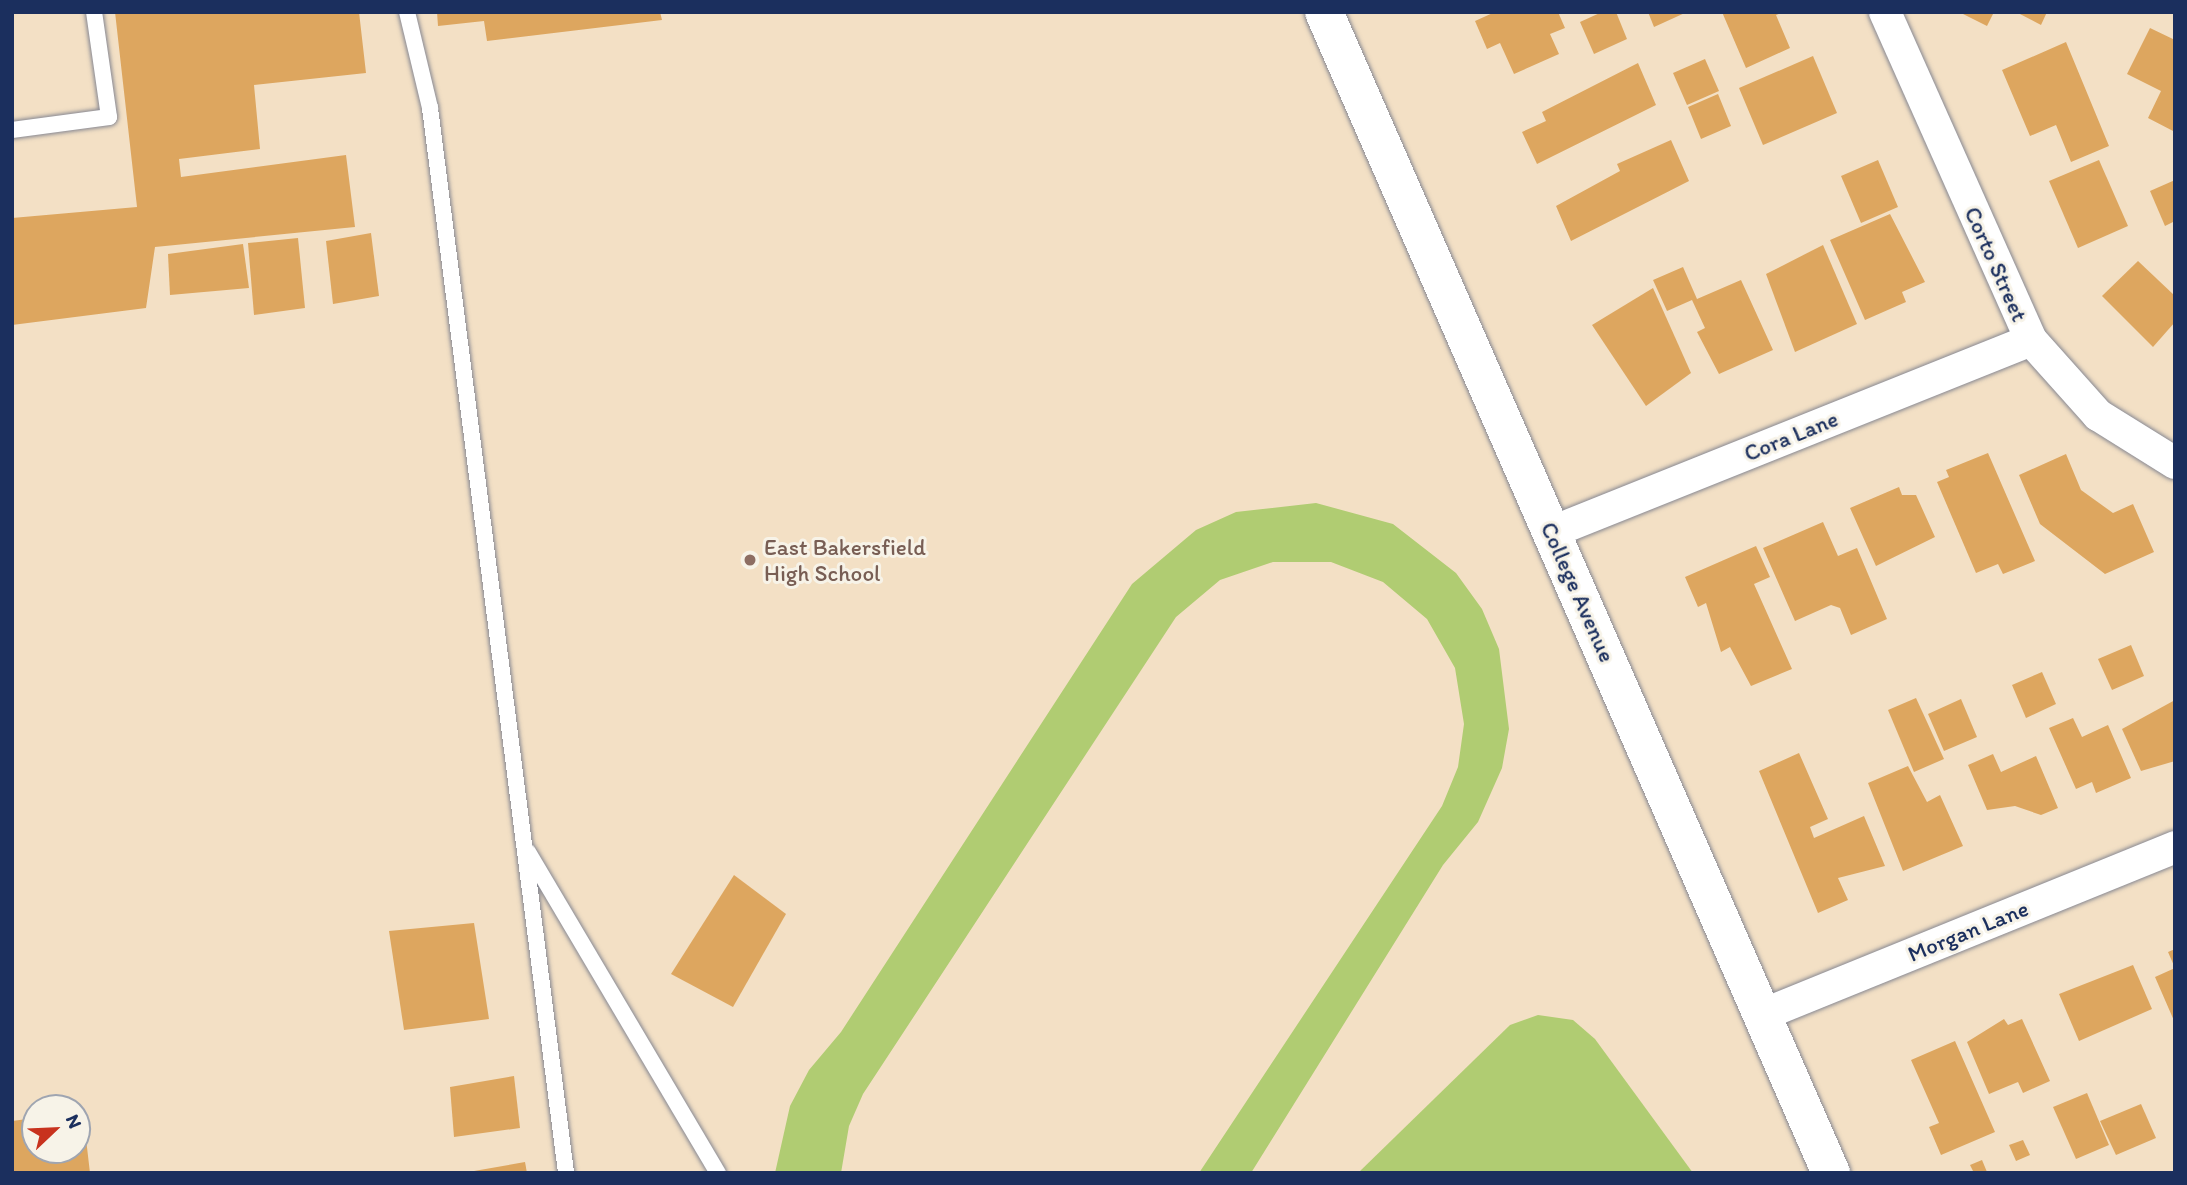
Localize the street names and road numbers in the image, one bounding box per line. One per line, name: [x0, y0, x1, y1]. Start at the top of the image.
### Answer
street label: Corto Street: [1959, 203, 2033, 325]
street label: Cora Lane: [1740, 405, 1842, 467]
street label: College Avenue: [1535, 518, 1621, 666]
street label: Morgan Lane: [1904, 894, 2032, 968]

